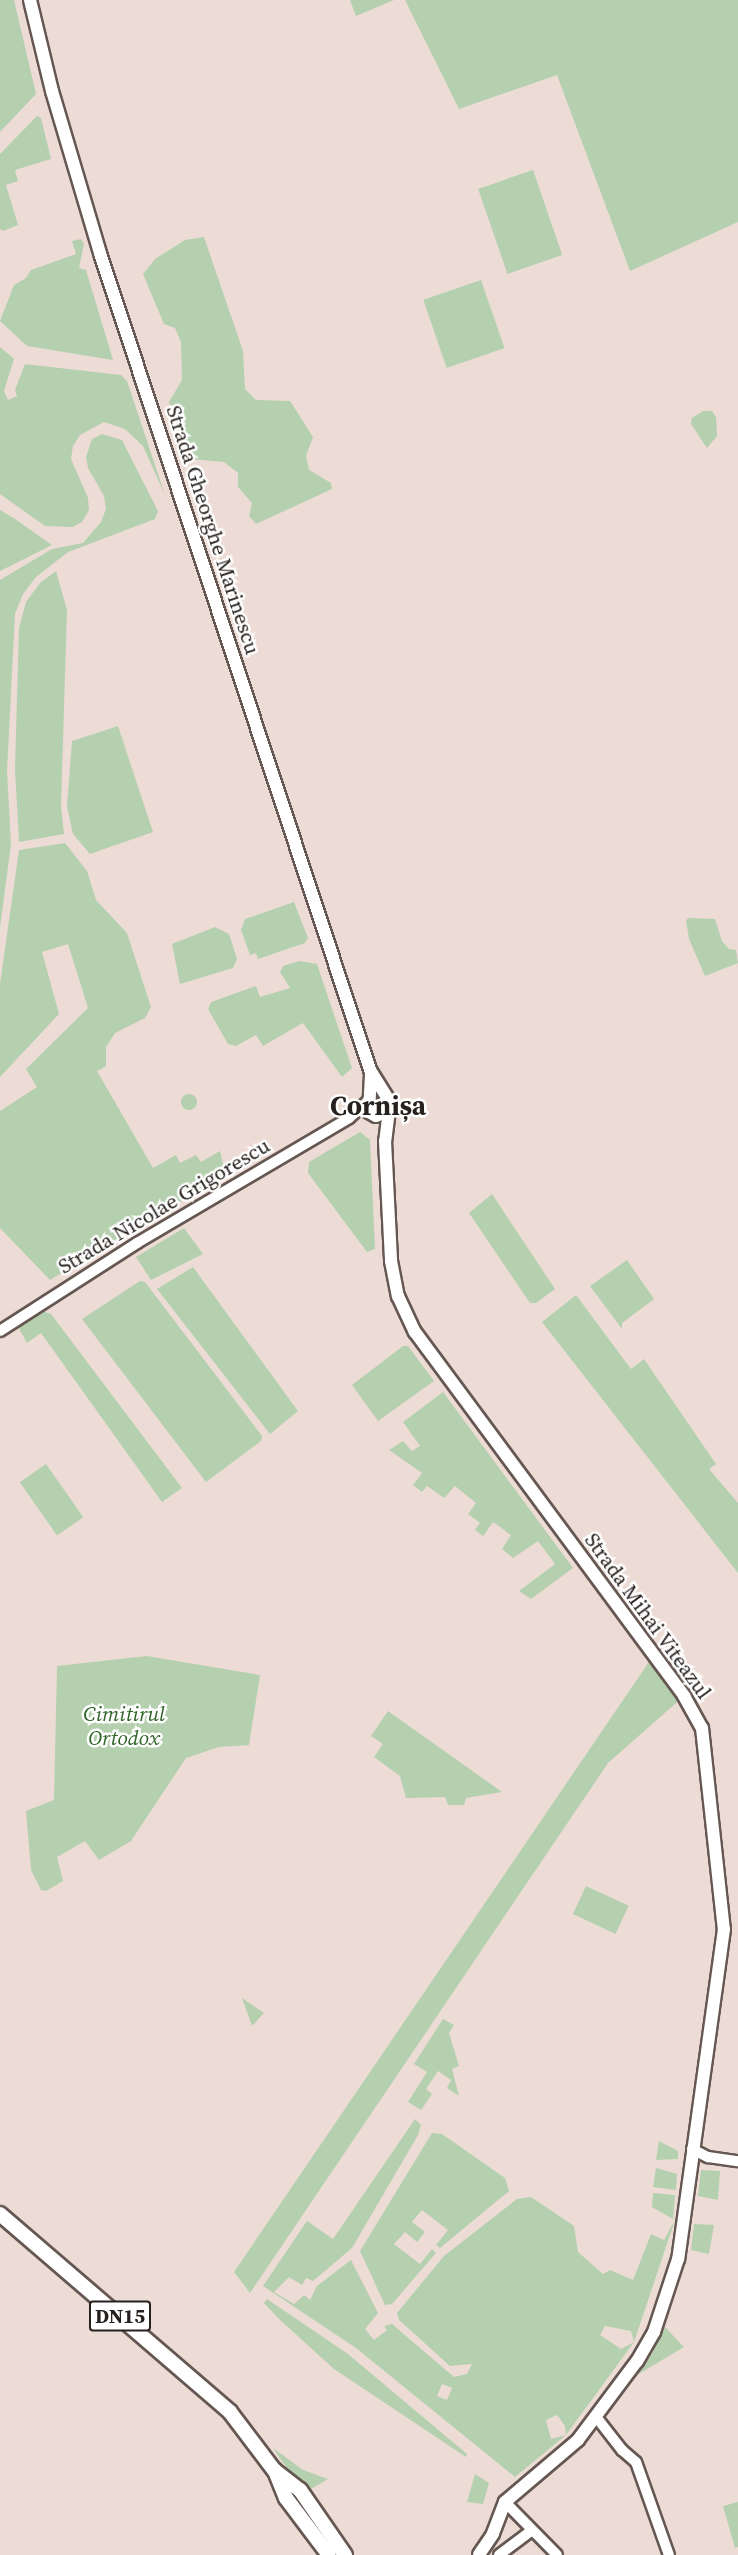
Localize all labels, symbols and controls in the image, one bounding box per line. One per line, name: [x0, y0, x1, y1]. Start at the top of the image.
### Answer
street label: Strada Gheorghe Marinescu: [161, 402, 265, 658]
district label: Cornișa: [330, 1090, 426, 1122]
street label: Strada Nicolae Grigorescu: [54, 1133, 274, 1279]
street label: Strada Mihai Viteazul: [579, 1528, 717, 1704]
park label: Cimitirul Ortodox: [83, 1701, 165, 1751]
road number: DN15: [88, 2299, 152, 2333]

